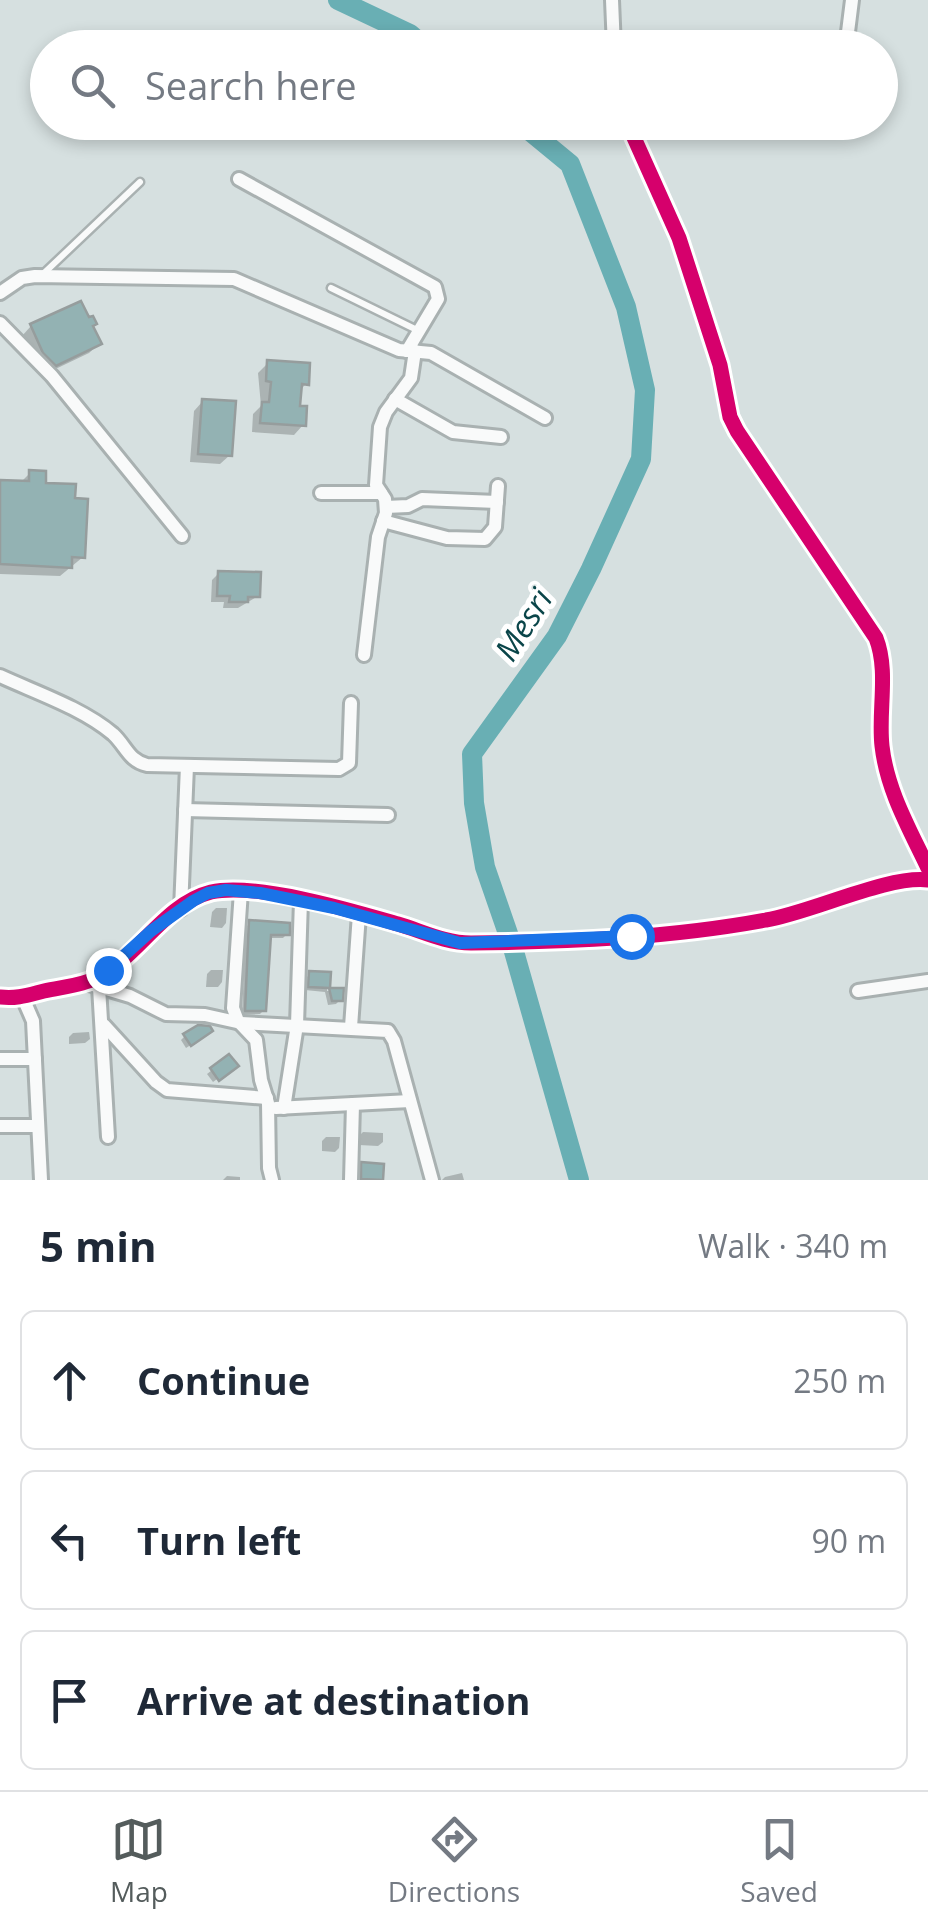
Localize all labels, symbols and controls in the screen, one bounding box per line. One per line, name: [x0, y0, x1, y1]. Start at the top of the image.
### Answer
search box: [30, 30, 898, 140]
icon: search: [65, 58, 120, 113]
text: Search here: [145, 59, 357, 111]
water label: Mesri: [484, 579, 562, 668]
route start: [609, 914, 655, 960]
route end: [86, 948, 132, 994]
text: 5 min: [40, 1217, 157, 1274]
text: Walk · 340 m: [698, 1224, 888, 1267]
icon: ahead: [42, 1353, 97, 1408]
text: Continue: [137, 1354, 310, 1406]
text: 250 m: [793, 1359, 886, 1402]
icon: left: [42, 1513, 97, 1568]
text: Turn left: [137, 1514, 301, 1566]
text: 90 m: [811, 1519, 886, 1562]
icon: arrive: [42, 1673, 97, 1728]
text: Arrive at destination: [137, 1674, 531, 1726]
tab: Map: [110, 1812, 168, 1910]
tab: Directions: [388, 1812, 520, 1910]
tab: Saved: [740, 1812, 818, 1910]

